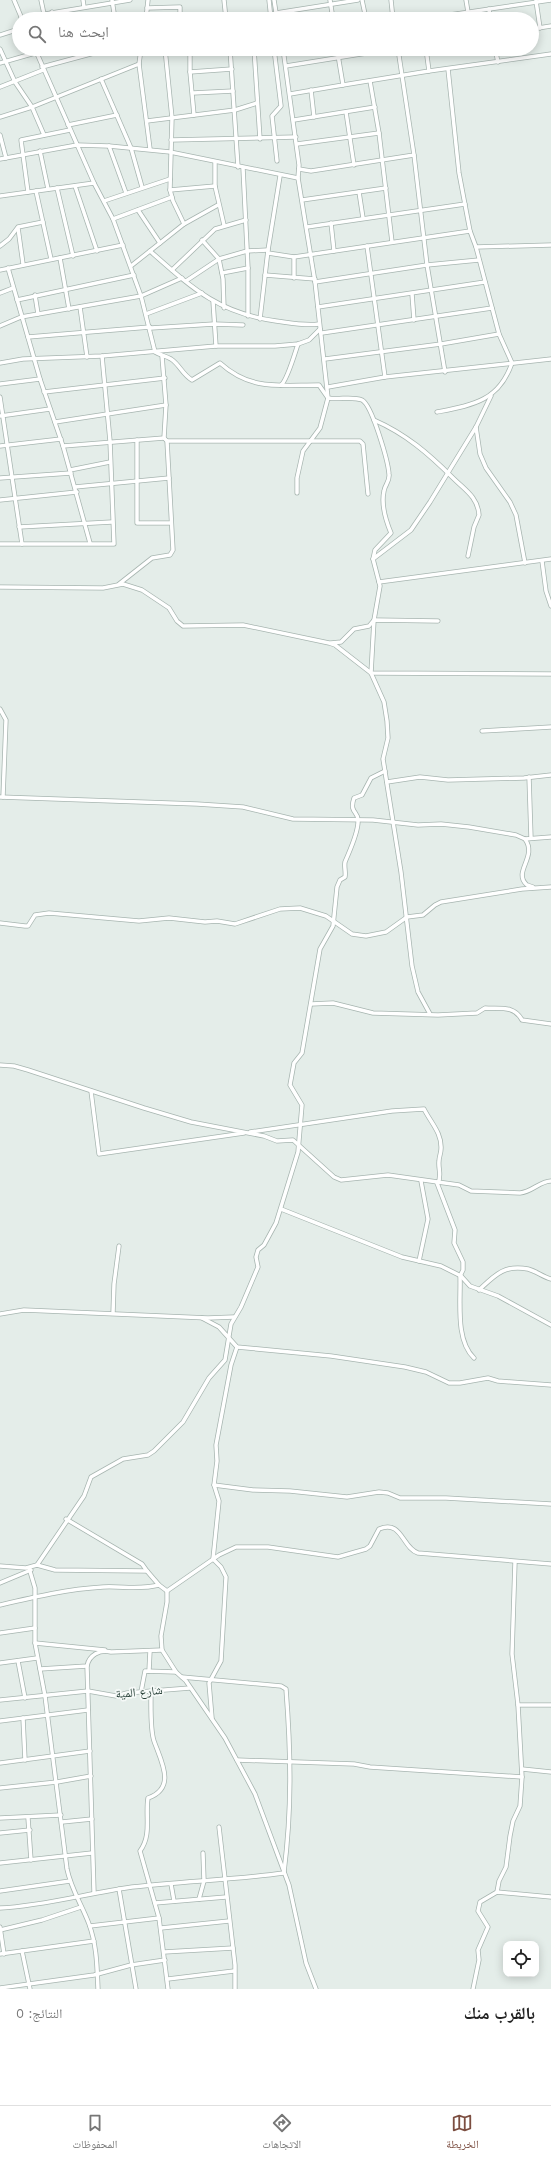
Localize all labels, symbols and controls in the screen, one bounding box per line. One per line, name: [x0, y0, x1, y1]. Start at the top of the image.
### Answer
search box: [12, 12, 539, 56]
icon: search: [26, 23, 48, 45]
text: ابحث هنا: [58, 23, 109, 41]
street label: شارع المية: [115, 1683, 163, 1702]
map controls: [503, 1941, 539, 1977]
button: locate: [503, 1941, 539, 1977]
text: بالقرب منك: [464, 2003, 535, 2023]
text: النتائج: 0: [16, 2006, 62, 2021]
tab: المحفوظات: [72, 2112, 117, 2155]
tab: الاتجاهات: [262, 2112, 301, 2155]
tab: الخريطة: [446, 2112, 479, 2155]

